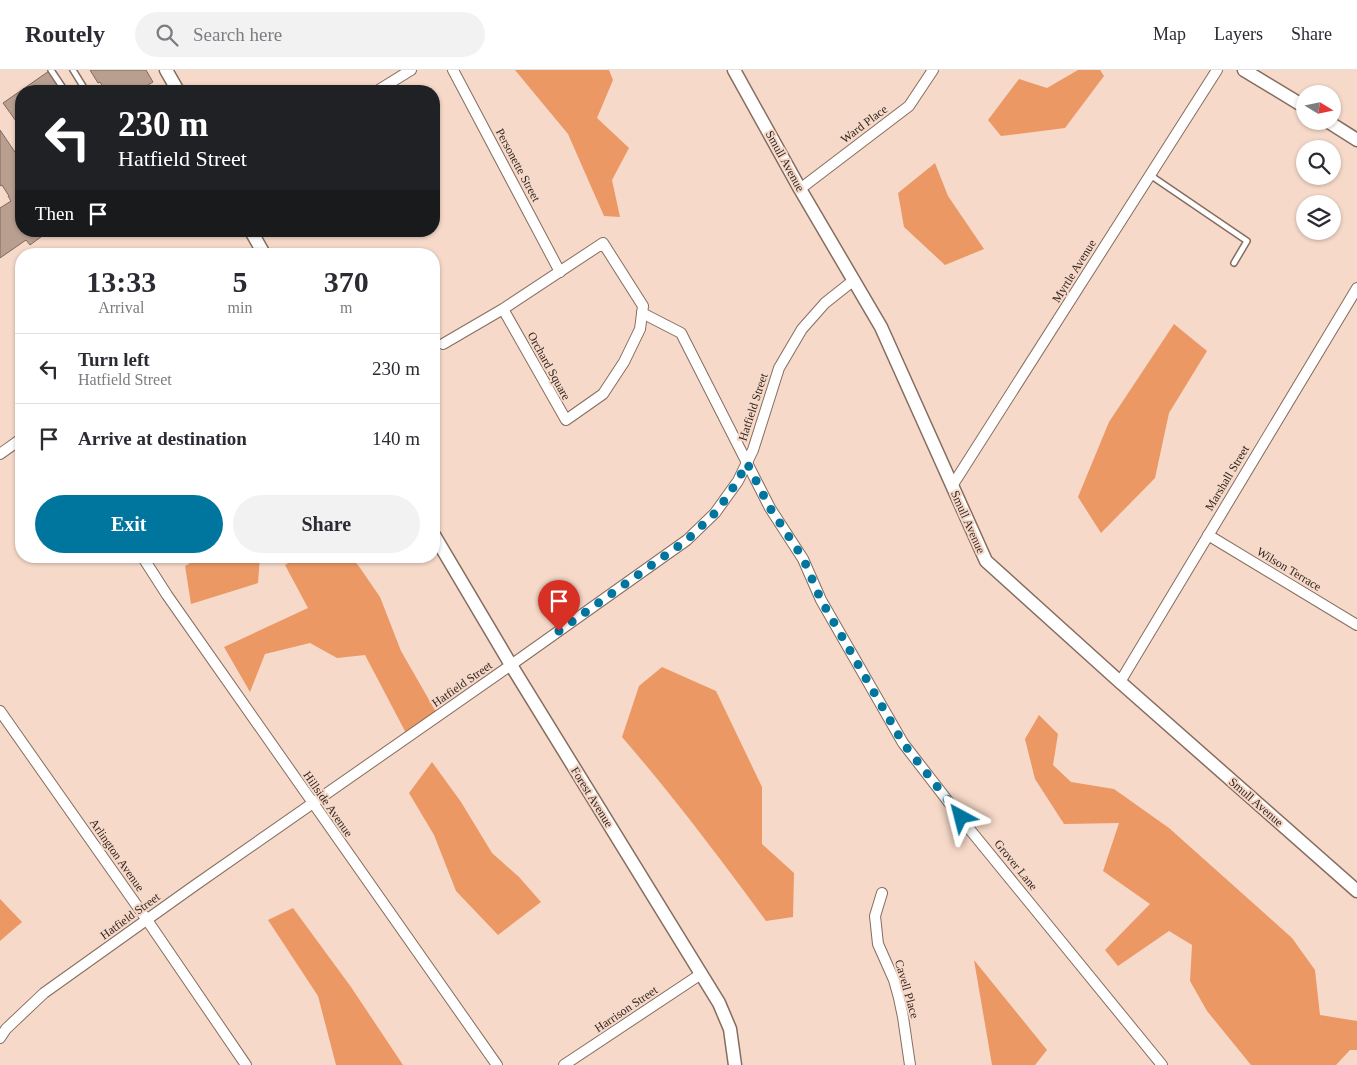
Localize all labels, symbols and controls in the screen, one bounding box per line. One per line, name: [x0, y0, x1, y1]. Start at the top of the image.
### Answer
search box: [135, 12, 485, 57]
text: Routely: [25, 21, 105, 47]
icon: search: [153, 21, 181, 49]
text: Search here: [193, 24, 282, 45]
text: Map: [1153, 24, 1186, 44]
text: Layers: [1214, 24, 1263, 44]
text: Share: [1291, 24, 1332, 44]
north arrow: [1296, 85, 1341, 130]
map controls: [1296, 85, 1341, 240]
street label: Ward Place: [838, 102, 890, 146]
icon: left: [35, 105, 100, 170]
text: 230 m: [118, 105, 208, 144]
street label: Personette Street: [493, 126, 543, 205]
street label: Smull Avenue: [763, 128, 807, 194]
button: search: [1296, 140, 1341, 185]
text: Hatfield Street: [118, 146, 247, 171]
button: layers: [1296, 195, 1341, 240]
icon: arrive: [84, 200, 112, 228]
text: Then: [35, 203, 74, 224]
street label: Myrtle Avenue: [1049, 237, 1099, 305]
text: 13:33: [86, 265, 156, 298]
text: 5: [232, 265, 247, 298]
text: 370: [324, 265, 369, 298]
text: Arrival: [98, 299, 144, 316]
text: min: [228, 299, 252, 316]
text: m: [340, 299, 352, 316]
street label: Orchard Square: [525, 330, 573, 402]
text: Turn left: [78, 349, 150, 370]
icon: left: [35, 355, 63, 383]
text: 230 m: [372, 358, 420, 379]
text: Hatfield Street: [78, 371, 172, 388]
street label: Hatfield Street: [735, 371, 771, 443]
icon: arrive: [35, 425, 63, 453]
text: Arrive at destination: [78, 428, 247, 449]
text: 140 m: [372, 428, 420, 449]
street label: Marshall Street: [1202, 442, 1252, 513]
street label: Smull Avenue: [948, 488, 988, 556]
button: Exit: [35, 495, 223, 553]
button: Share: [233, 495, 420, 553]
street label: Wilson Terrace: [1254, 544, 1324, 594]
pin: [538, 580, 580, 631]
icon: arrive: [545, 587, 573, 615]
street label: Hatfield Street: [429, 658, 495, 710]
street label: Forest Avenue: [568, 764, 616, 830]
street label: Hillside Avenue: [300, 769, 356, 839]
street label: Smull Avenue: [1226, 775, 1286, 829]
position arrow: [934, 790, 986, 842]
street label: Arlington Avenue: [87, 816, 147, 894]
street label: Grover Lane: [991, 837, 1041, 893]
street label: Hatfield Street: [97, 889, 163, 942]
street label: Cavell Place: [892, 958, 922, 1020]
street label: Harrison Street: [592, 982, 661, 1035]

